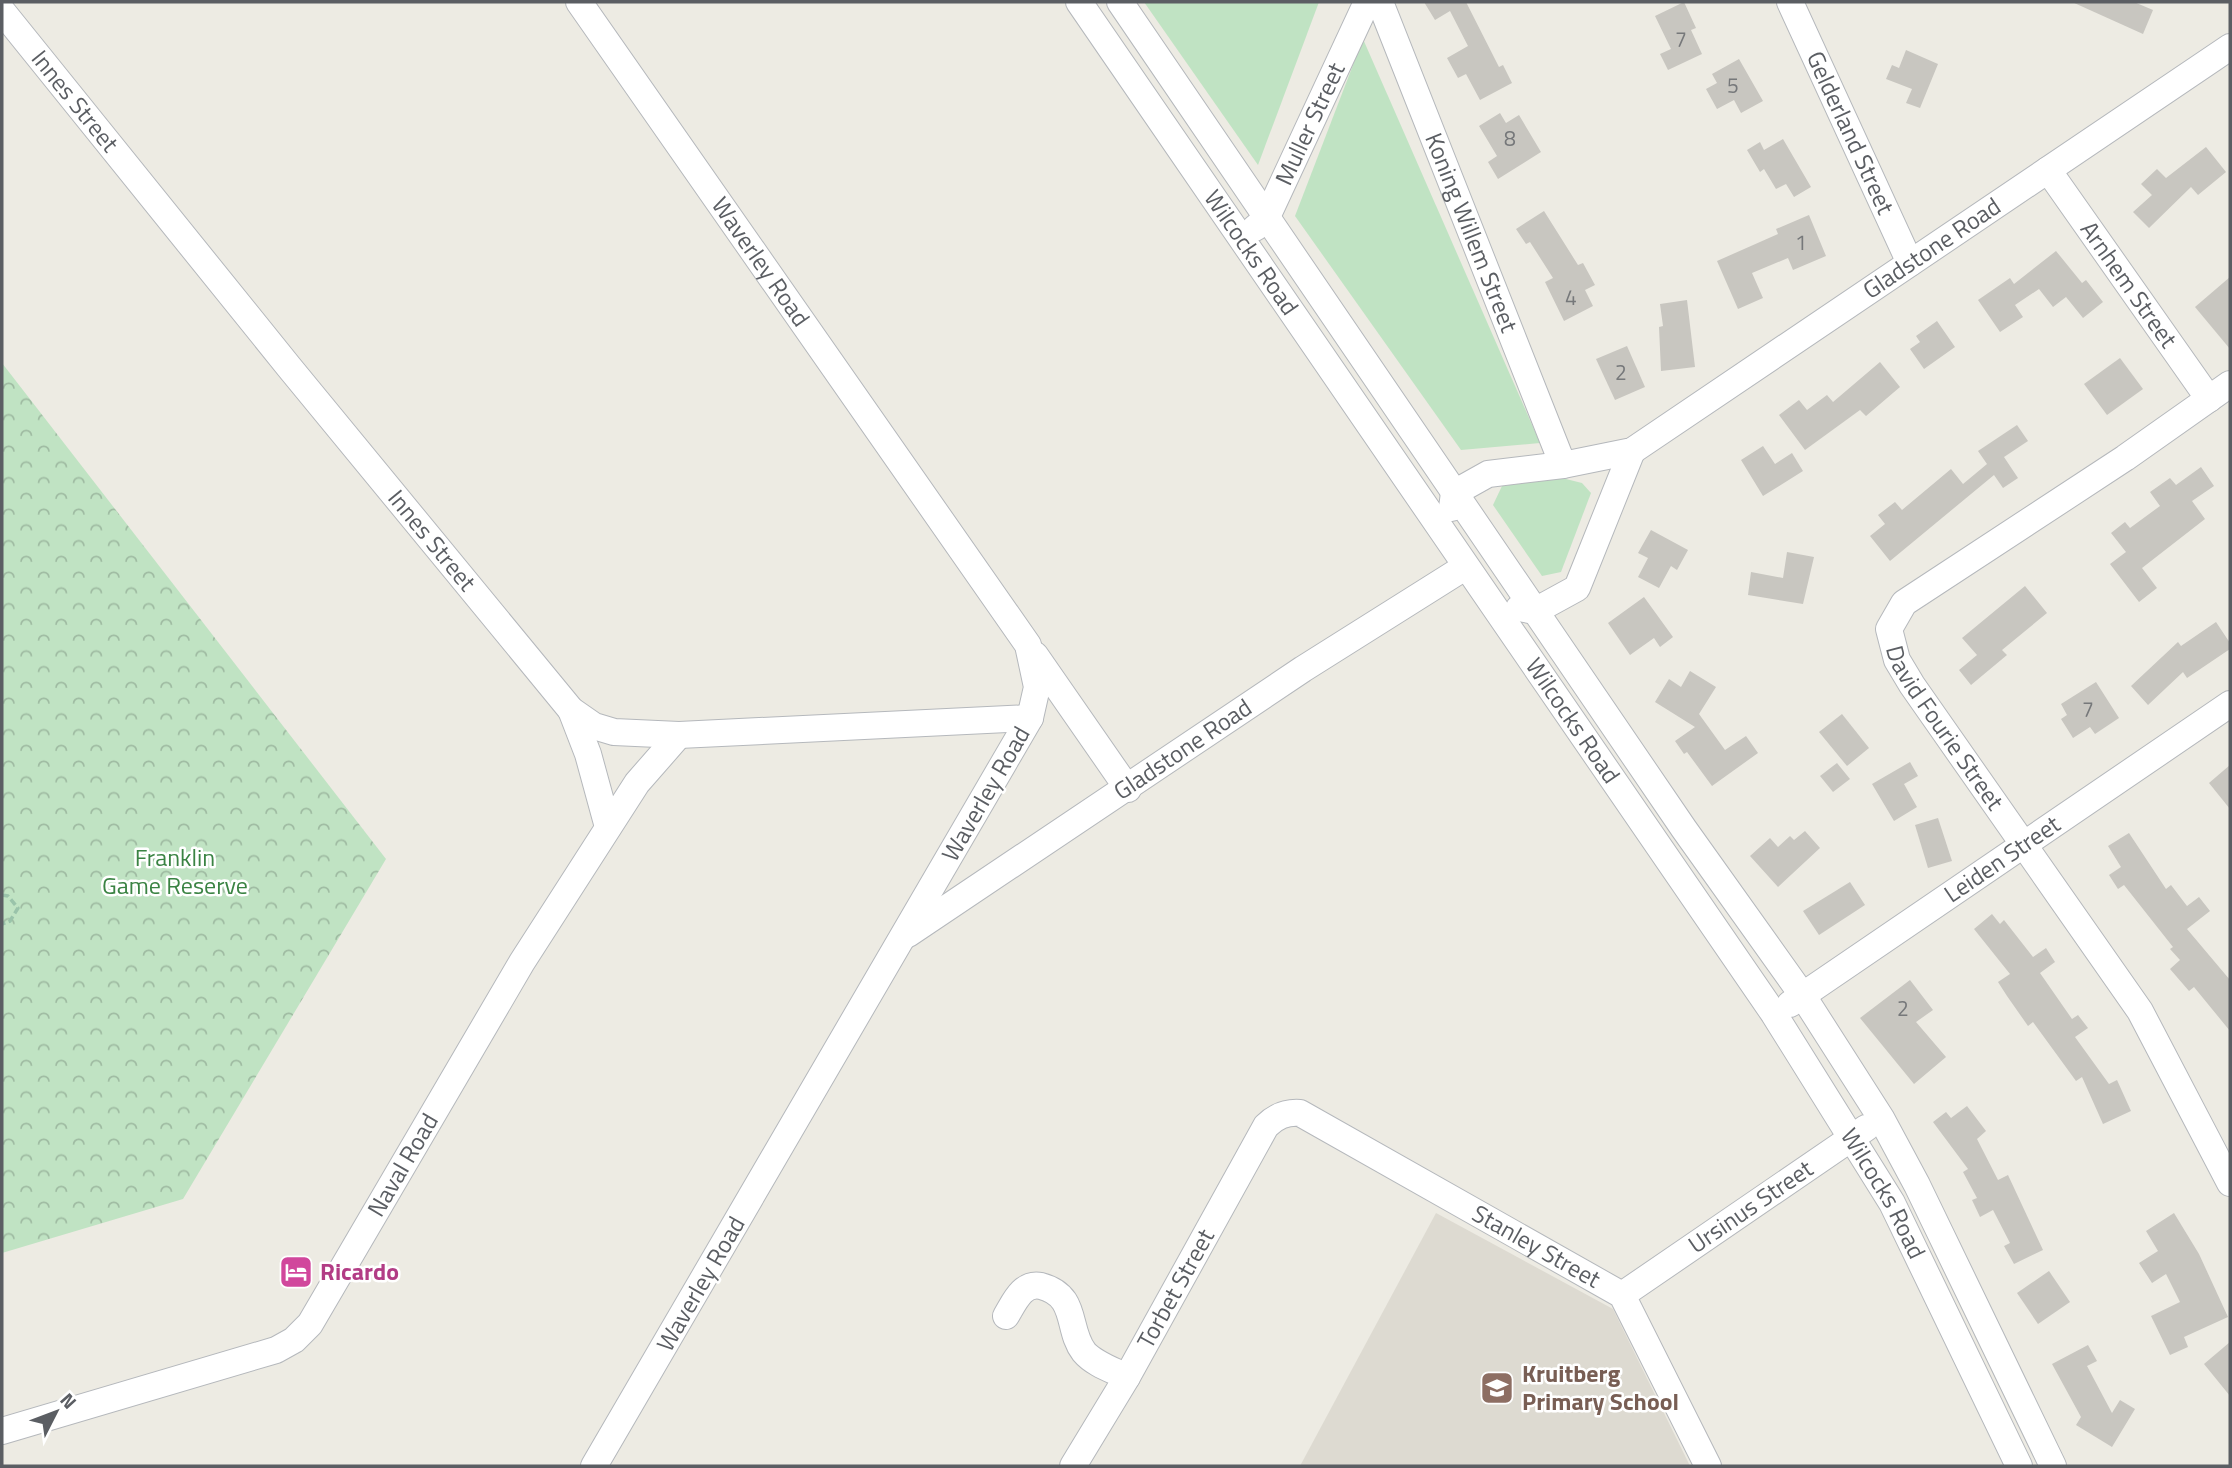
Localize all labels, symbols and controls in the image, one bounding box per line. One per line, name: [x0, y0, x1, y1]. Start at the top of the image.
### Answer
house number: 7: [1675, 23, 1687, 55]
street label: Innes Street: [23, 42, 128, 160]
street label: Gelderland Street: [1798, 45, 1904, 220]
street label: Muller Street: [1265, 56, 1354, 191]
house number: 5: [1727, 69, 1739, 101]
house number: 8: [1504, 122, 1516, 154]
street label: Koning Willem Street: [1416, 127, 1528, 338]
street label: Wilcocks Road: [1196, 182, 1308, 322]
street label: Gladstone Road: [1855, 188, 2008, 307]
street label: Waverley Road: [703, 189, 819, 334]
street label: Arnhem Street: [2072, 213, 2187, 355]
house number: 1: [1795, 226, 1807, 258]
house number: 4: [1565, 281, 1577, 313]
house number: 2: [1615, 356, 1627, 388]
street label: Innes Street: [380, 481, 486, 599]
street label: David Fourie Street: [1877, 642, 2014, 818]
street label: Wilcocks Road: [1517, 650, 1630, 790]
street label: Gladstone Road: [1106, 689, 1259, 808]
house number: 7: [2082, 693, 2094, 725]
street label: Waverley Road: [932, 719, 1038, 868]
street label: Leiden Street: [1936, 806, 2068, 911]
park label: Franklin Game Reserve: [102, 839, 248, 903]
house number: 2: [1897, 992, 1909, 1024]
street label: Naval Road: [358, 1106, 447, 1223]
street label: Wilcocks Road: [1832, 1121, 1935, 1265]
street label: Ursinus Street: [1680, 1150, 1820, 1262]
street label: Stanley Street: [1466, 1195, 1608, 1297]
street label: Waverley Road: [647, 1209, 753, 1358]
street label: Torbet Street: [1127, 1221, 1223, 1355]
hotel icon: Ricardo: [277, 1253, 315, 1291]
place label: Ricardo: [320, 1253, 399, 1289]
place label: Kruitberg Primary School: [1522, 1355, 1679, 1419]
school or university icon: Kruitberg Primary School: [1478, 1369, 1516, 1407]
north arrow: [21, 1377, 91, 1447]
text: N: [54, 1386, 84, 1415]

